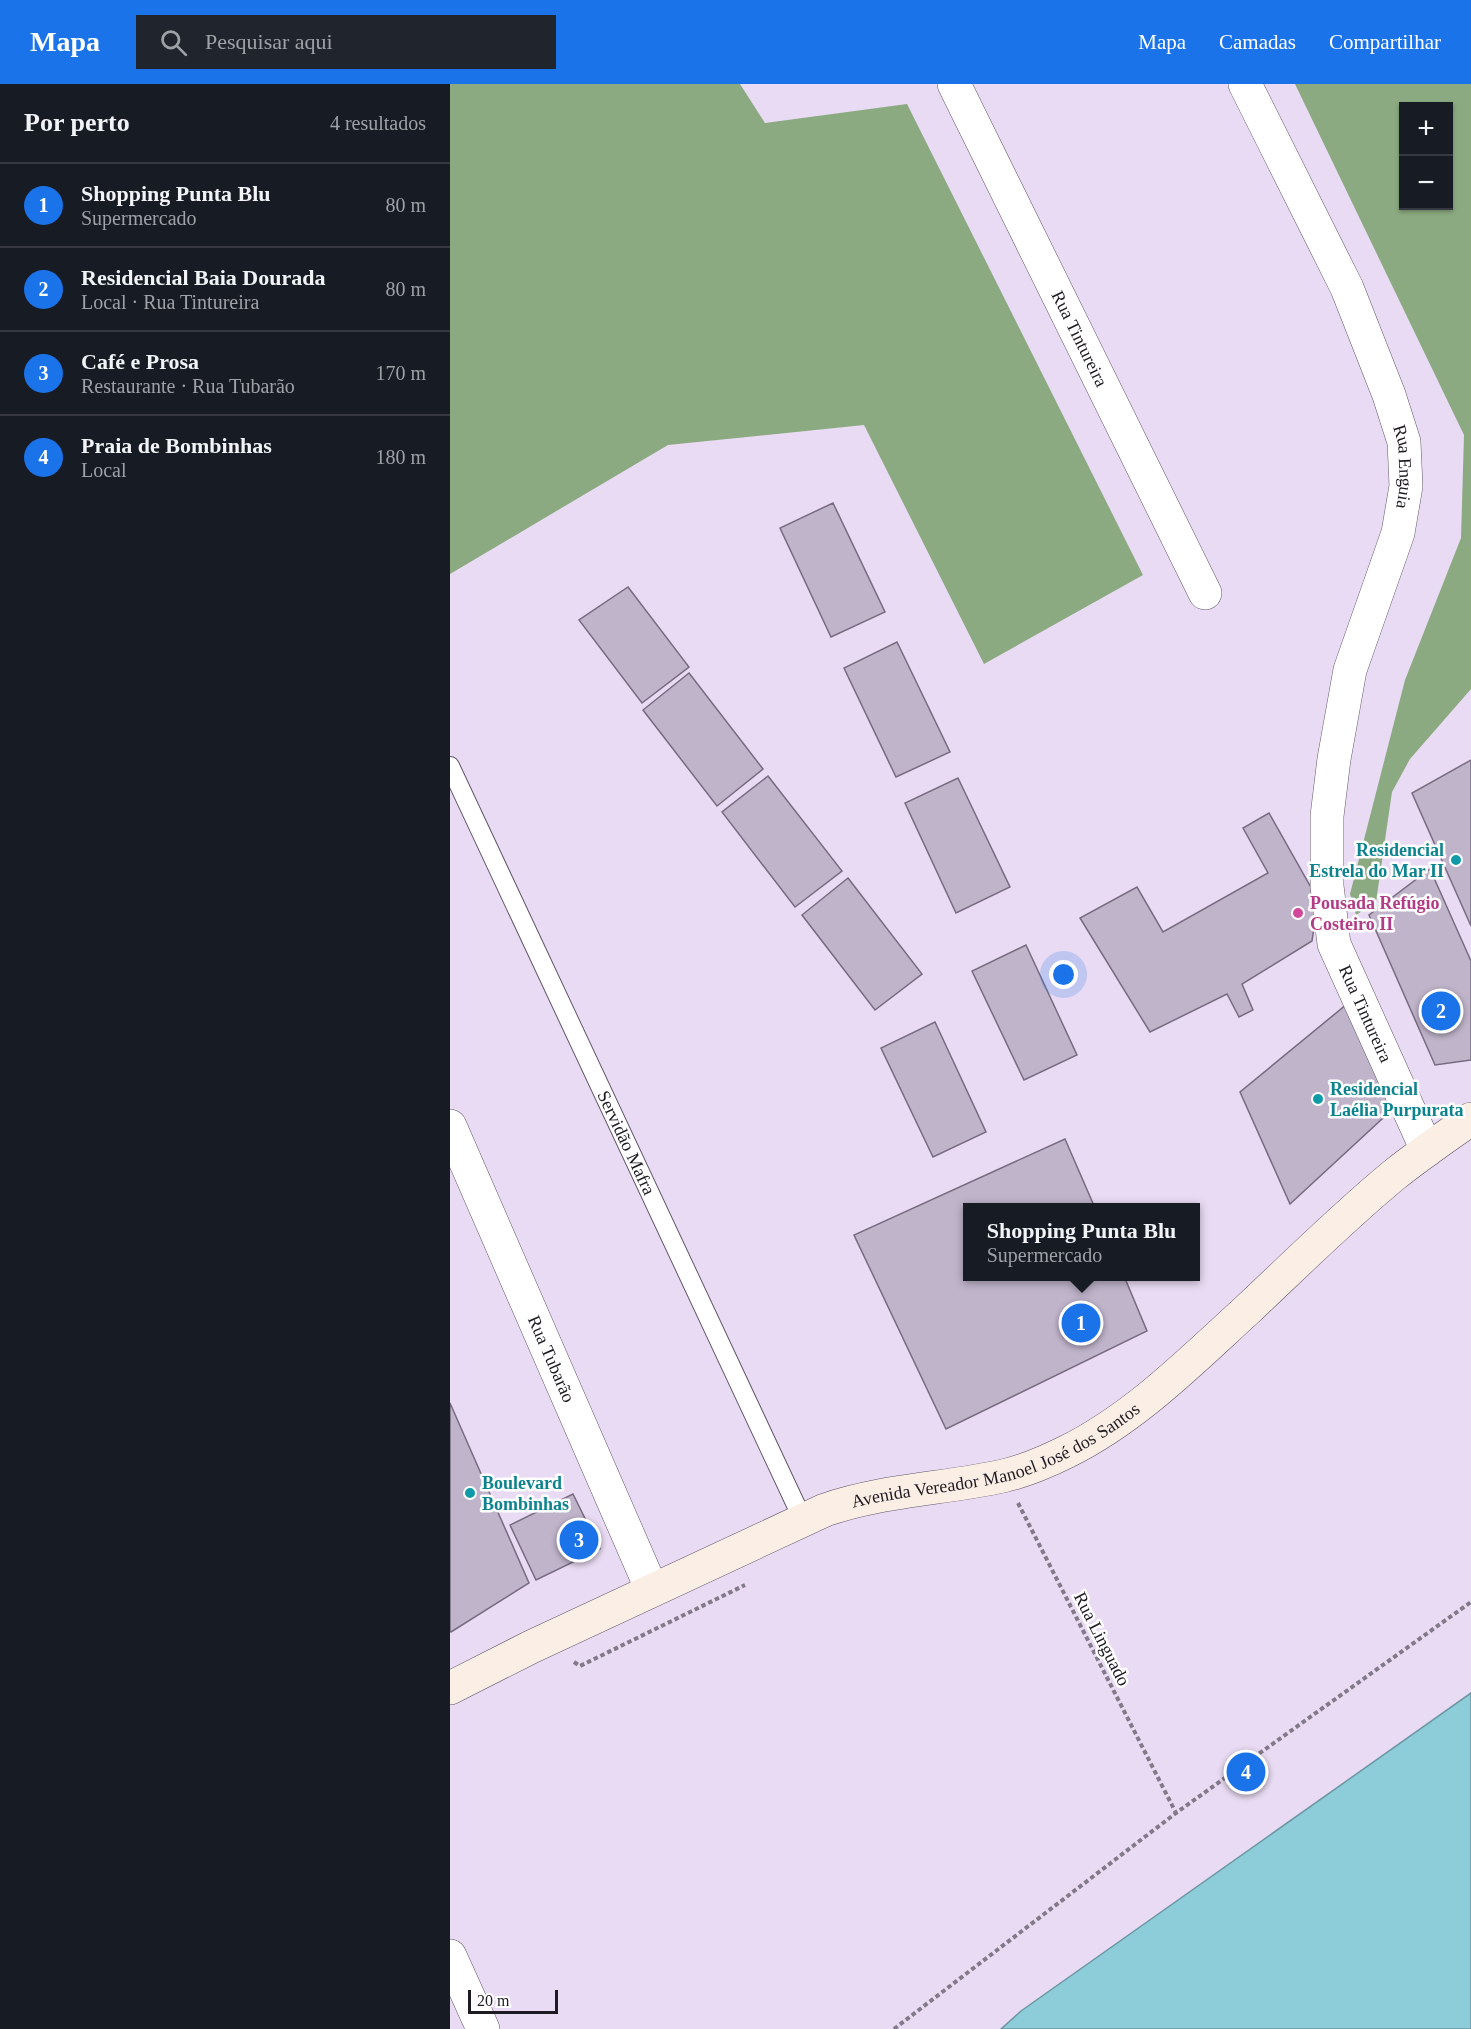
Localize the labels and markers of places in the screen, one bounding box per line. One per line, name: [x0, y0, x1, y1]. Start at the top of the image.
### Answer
place label: Residencial Estrela do Mar II: [1309, 840, 1444, 881]
marker: Residencial Estrela do Mar II: [1449, 853, 1463, 867]
place label: Pousada Refúgio Costeiro II: [1310, 893, 1440, 934]
marker: Pousada Refúgio Costeiro II: [1291, 906, 1305, 920]
pin: 2: [1422, 988, 1460, 1034]
place label: Residencial Laélia Purpurata: [1330, 1079, 1464, 1120]
marker: Residencial Laélia Purpurata: [1311, 1092, 1325, 1106]
pin: 1: [1062, 1300, 1100, 1346]
place label: Boulevard Bombinhas: [482, 1473, 569, 1514]
marker: Boulevard Bombinhas: [463, 1486, 477, 1500]
pin: 3: [560, 1518, 598, 1562]
pin: 4: [1226, 1750, 1266, 1794]

